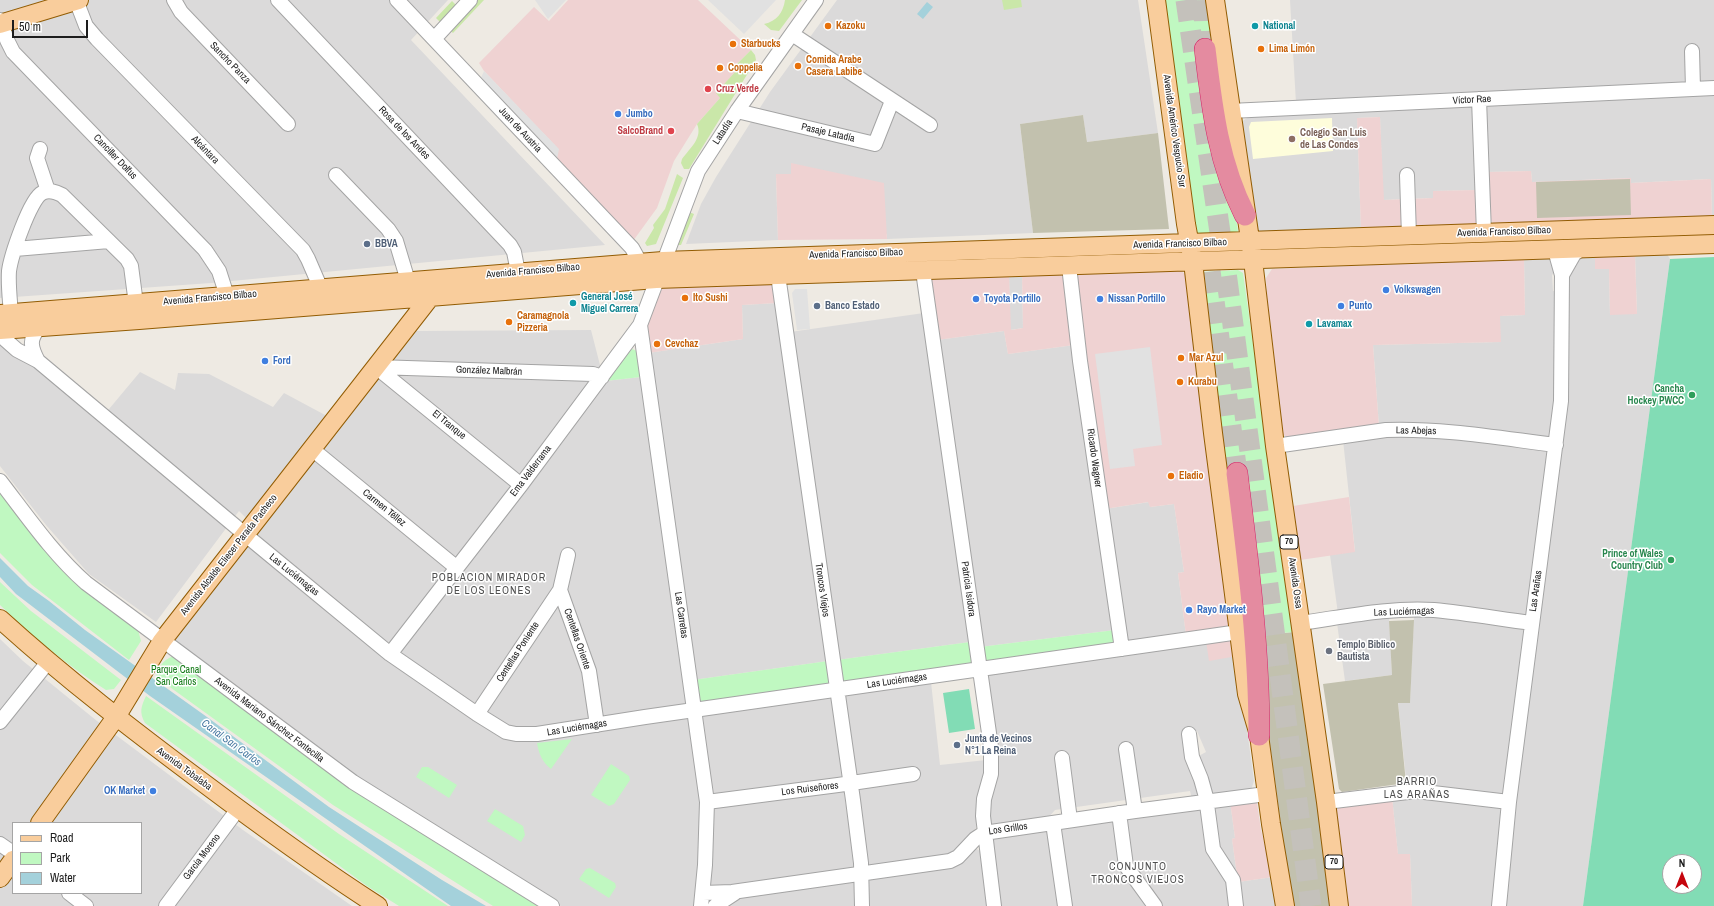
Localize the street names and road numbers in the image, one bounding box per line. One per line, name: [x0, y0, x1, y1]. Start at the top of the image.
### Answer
street label: Sancho Panza: [207, 40, 253, 86]
street label: Avenida Américo Vespucio Sur: [1160, 74, 1188, 188]
street label: Víctor Rae: [1452, 93, 1492, 107]
street label: Rosa de los Andes: [376, 104, 432, 162]
street label: Juan de Austria: [496, 105, 544, 155]
street label: Latadía: [711, 117, 735, 147]
street label: Pasaje Latadía: [800, 121, 856, 145]
street label: Canciller Dolfus: [91, 132, 139, 182]
street label: Alcántara: [189, 133, 221, 167]
street label: Avenida Francisco Bilbao: [1457, 224, 1551, 240]
street label: Avenida Francisco Bilbao: [1133, 236, 1227, 252]
street label: Avenida Francisco Bilbao: [809, 246, 903, 262]
street label: Avenida Francisco Bilbao: [486, 261, 580, 281]
street label: Avenida Francisco Bilbao: [163, 288, 257, 308]
street label: González Malbrán: [456, 364, 522, 378]
street label: El Tranque: [430, 408, 468, 442]
street label: Las Abejas: [1396, 425, 1436, 437]
street label: Ricardo Wagner: [1084, 428, 1104, 488]
street label: Ema Valderrama: [508, 443, 554, 499]
street label: Carmen Téllez: [360, 487, 408, 529]
street label: Avenida Alcalde Eliecer Parada Pacheco: [178, 492, 280, 618]
road number: 70: [1280, 535, 1298, 549]
street label: Las Luciérnagas: [267, 551, 321, 599]
street label: Avenida Ossa: [1285, 557, 1305, 609]
street label: Patricia Isidora: [958, 561, 978, 617]
street label: Troncos Viejos: [812, 562, 832, 618]
street label: Las Arañas: [1527, 570, 1545, 612]
street label: Las Carretas: [672, 591, 690, 639]
street label: Las Luciérnagas: [1373, 605, 1435, 619]
street label: Centellas Oriente: [561, 607, 593, 671]
street label: Centellas Poniente: [494, 620, 542, 684]
street label: Las Luciérnagas: [866, 671, 928, 691]
street label: Avenida Mariano Sánchez Fontecilla: [212, 675, 326, 765]
street label: Las Luciérnagas: [546, 717, 608, 739]
street label: Avenida Tobalaba: [154, 745, 214, 793]
street label: Los Ruiseñores: [781, 780, 839, 798]
street label: Los Grillos: [988, 820, 1028, 838]
street label: García Moreno: [181, 832, 223, 882]
road number: 70: [1325, 855, 1343, 869]

